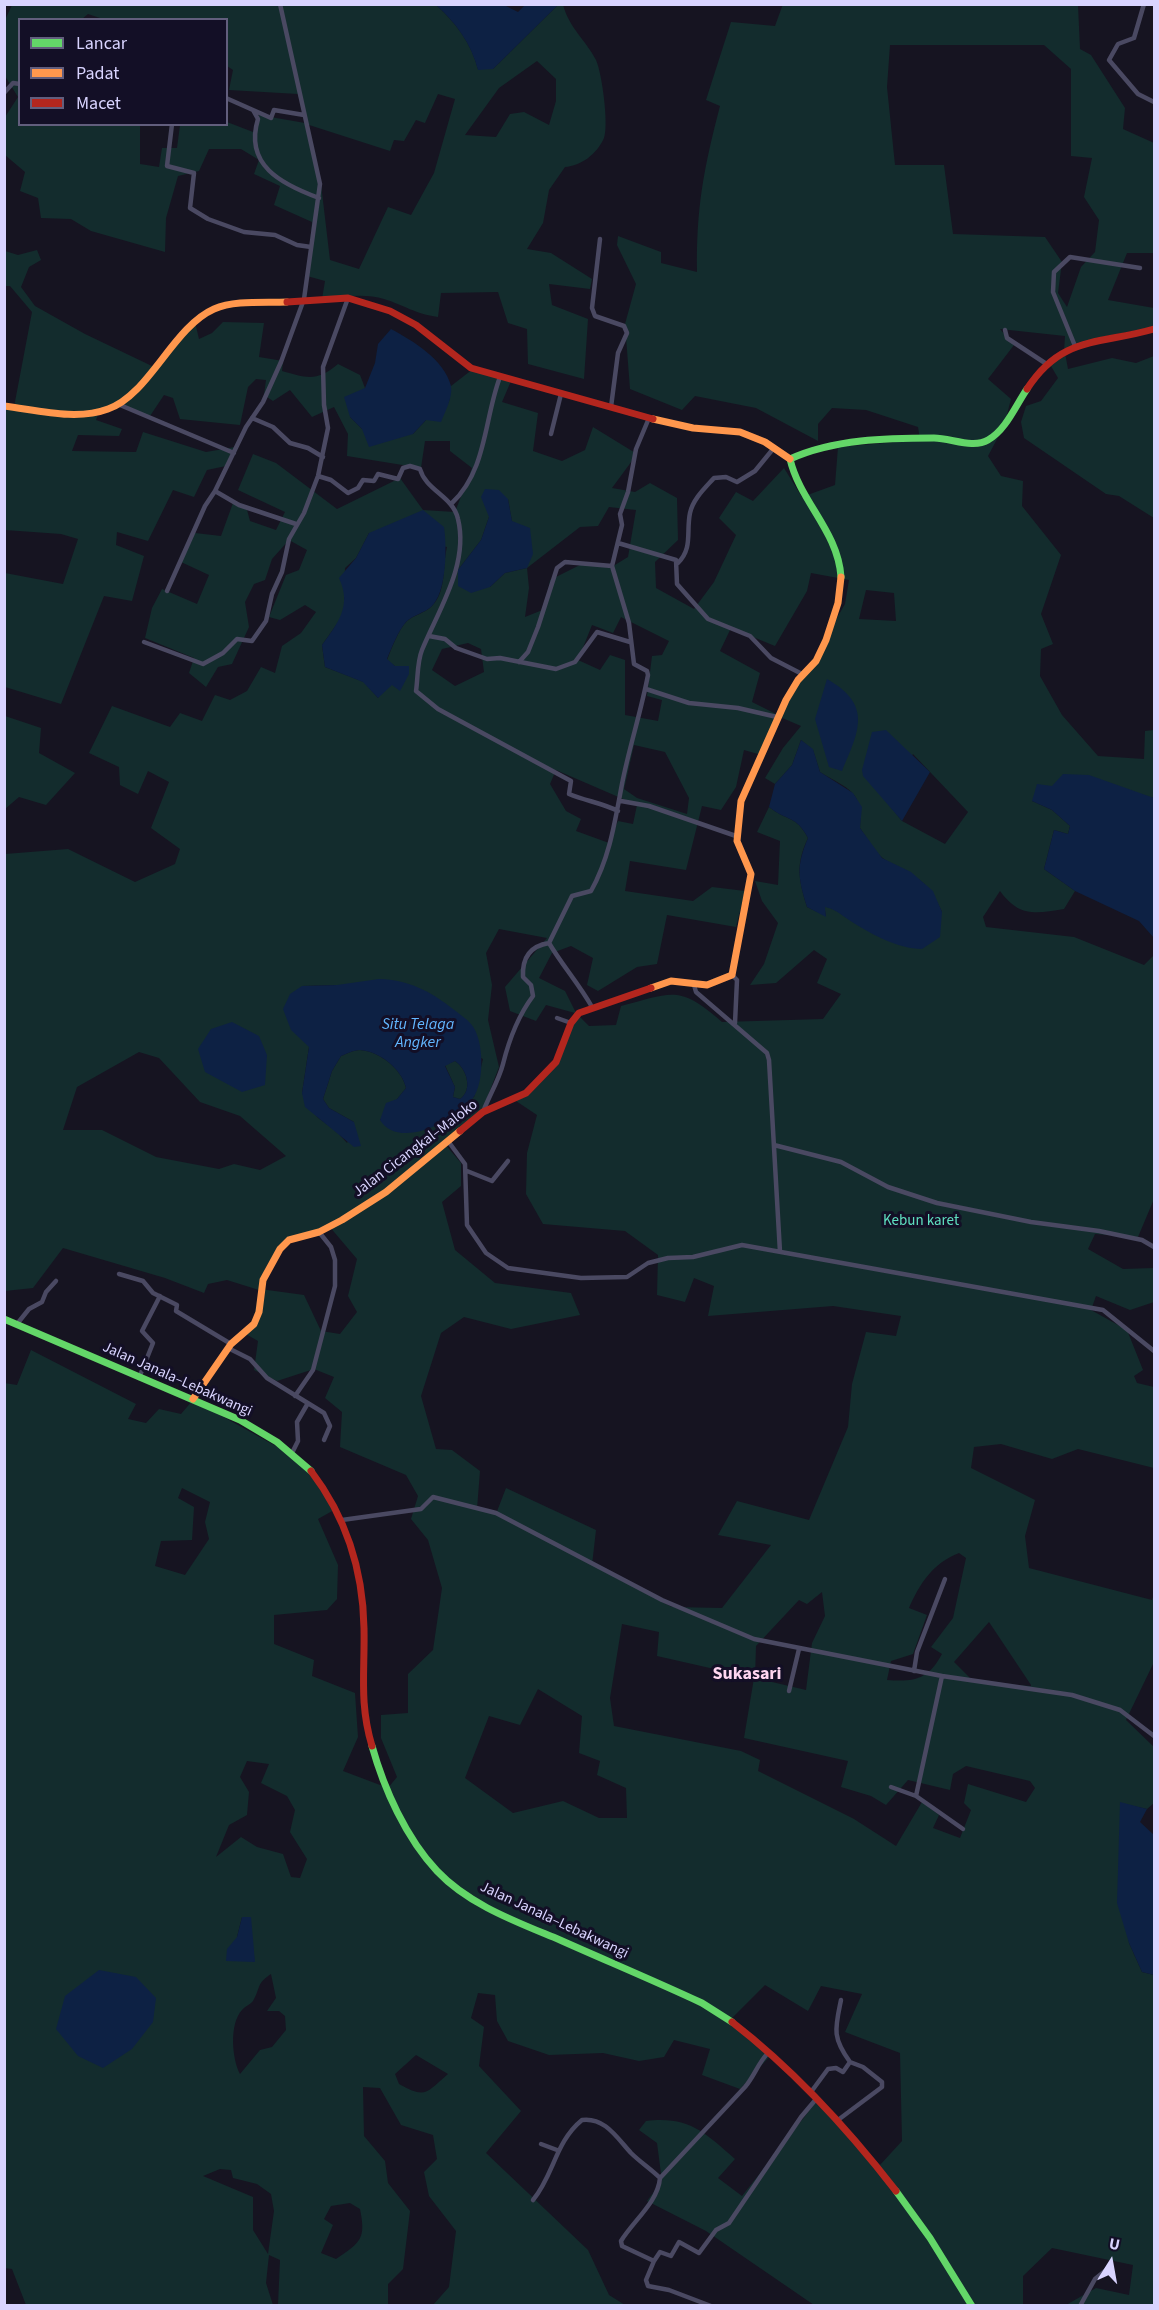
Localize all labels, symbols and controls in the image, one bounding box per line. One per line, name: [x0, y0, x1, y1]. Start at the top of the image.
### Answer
legend: [18, 18, 228, 126]
text: Lancar: [76, 31, 127, 56]
text: Padat: [76, 61, 119, 86]
text: Macet: [76, 91, 121, 116]
water label: Situ Telaga Angker: [382, 1015, 454, 1053]
street label: Jalan Cicangkal–Maloko: [350, 1096, 482, 1202]
park label: Kebun karet: [883, 1213, 959, 1231]
street label: Jalan Janala–Lebakwangi: [99, 1339, 255, 1421]
district label: Sukasari: [713, 1664, 781, 1686]
street label: Jalan Janala–Lebakwangi: [477, 1879, 631, 1963]
north arrow: [1081, 2232, 1141, 2292]
text: U: [1107, 2233, 1122, 2256]

